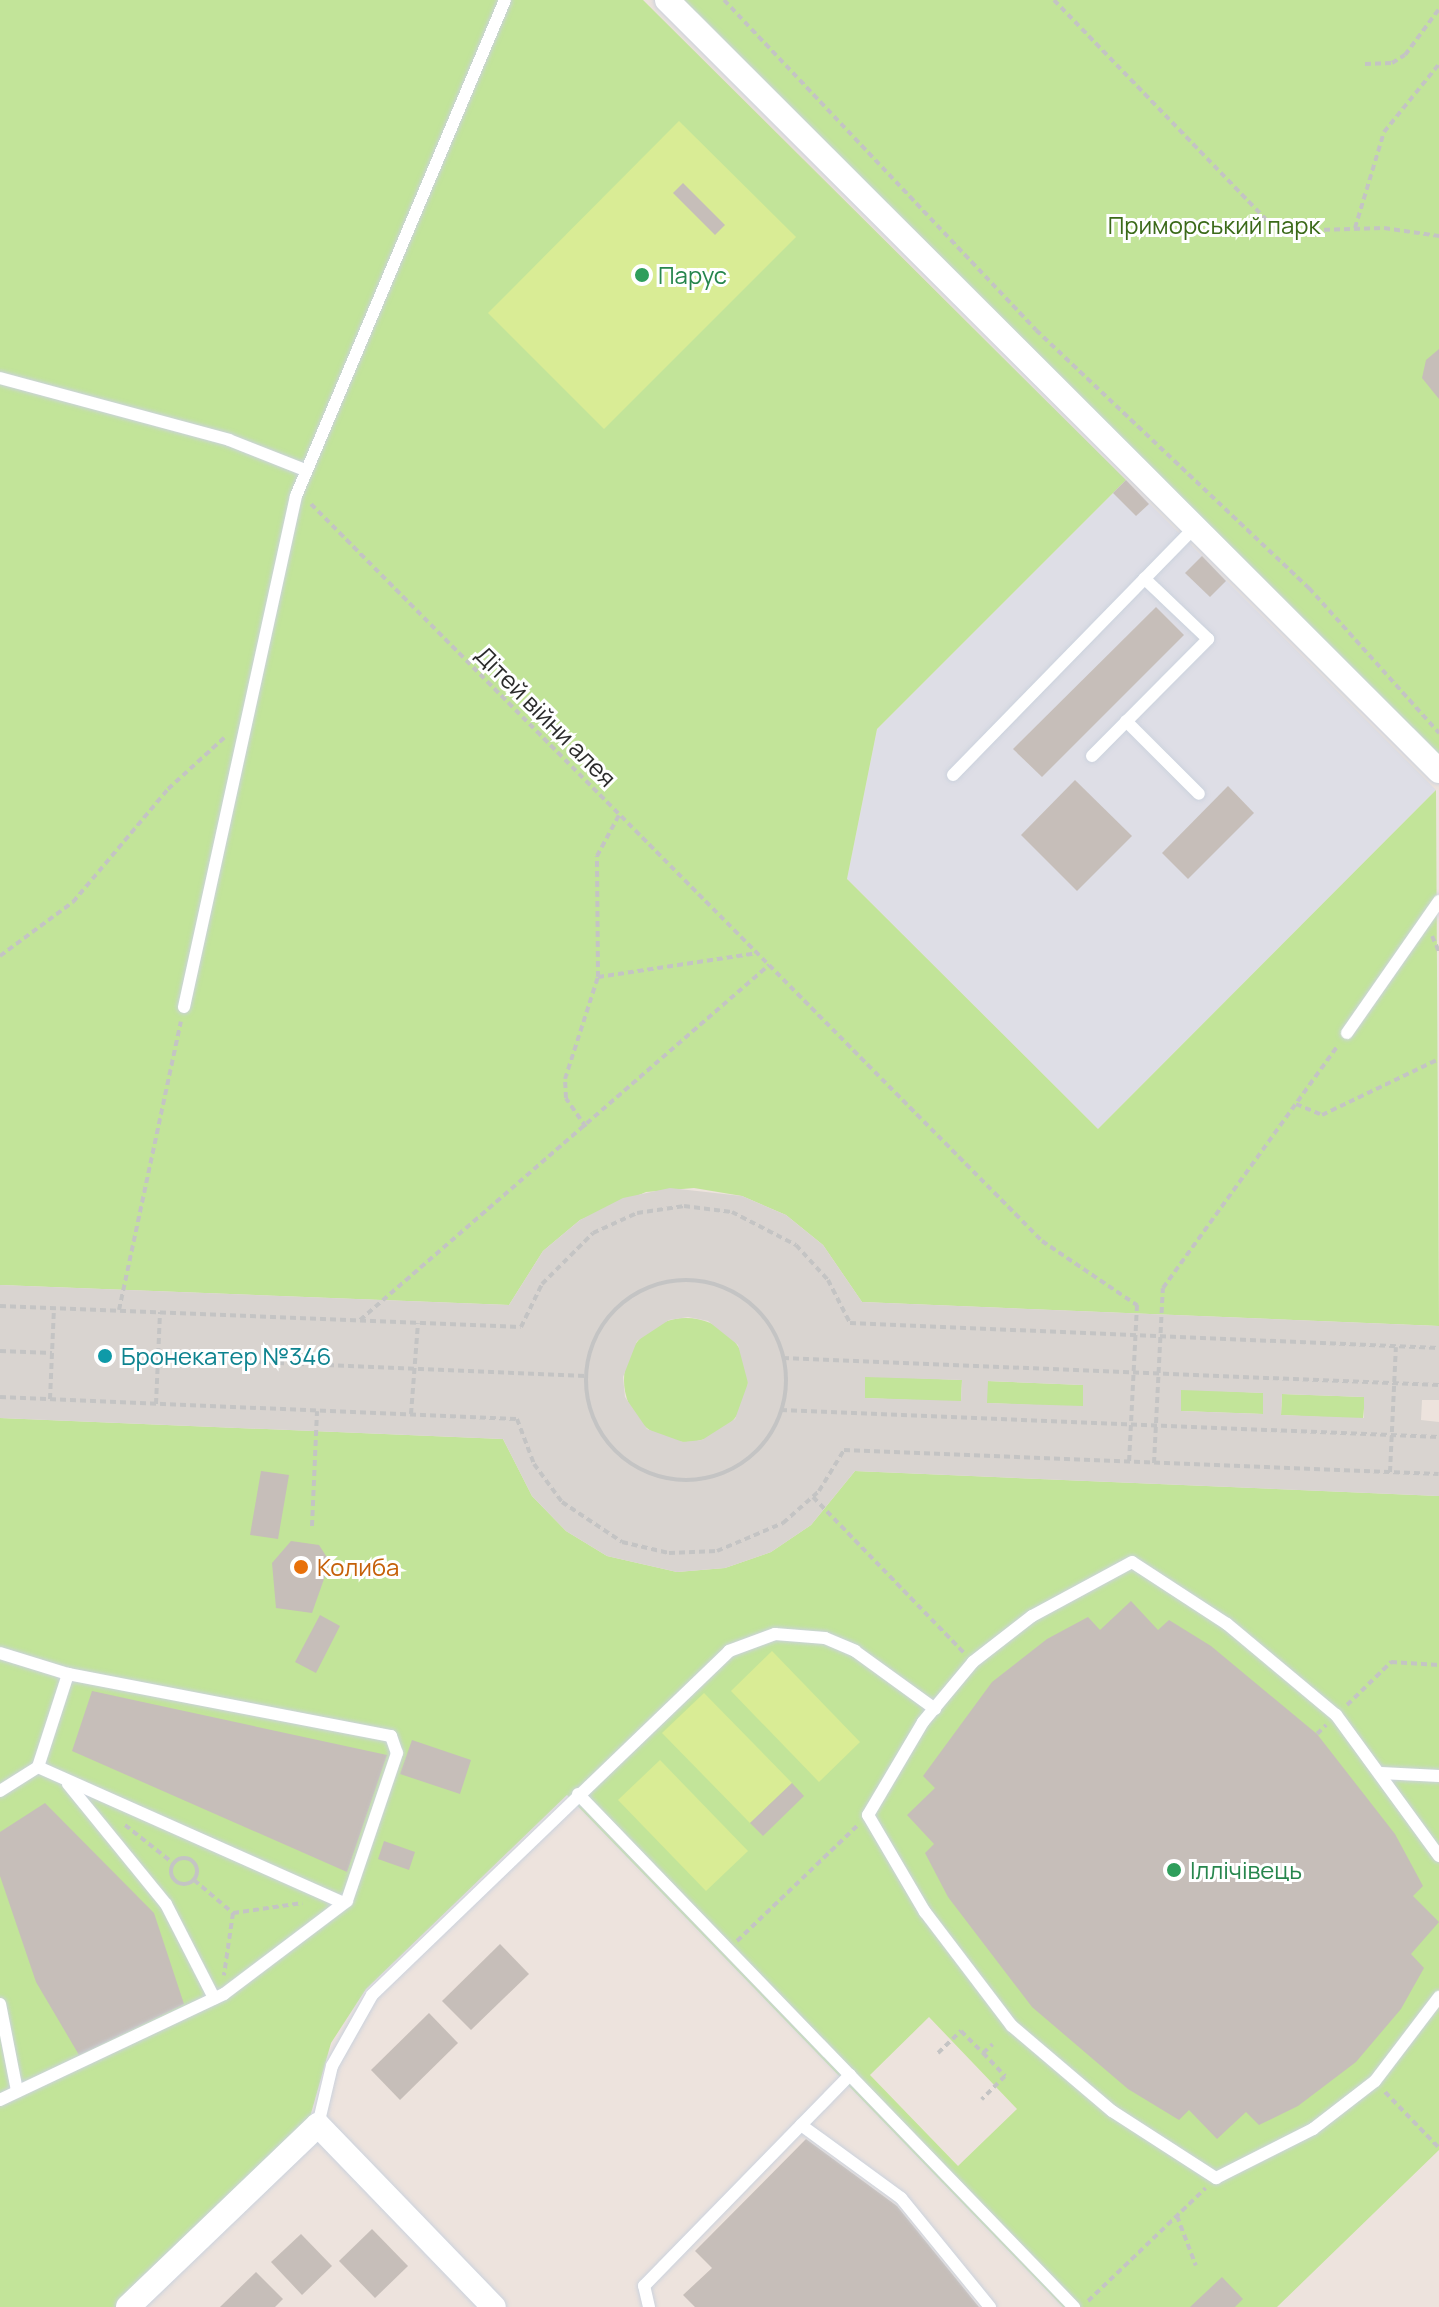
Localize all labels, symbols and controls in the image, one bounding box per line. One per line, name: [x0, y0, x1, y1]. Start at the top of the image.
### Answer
park label: Приморський парк: [1108, 211, 1320, 239]
place label: Парус: [658, 261, 727, 289]
marker: Парус: [633, 266, 651, 284]
street label: Дітей війни алея: [470, 640, 622, 792]
place label: Бронекатер №346: [121, 1342, 331, 1370]
marker: Бронекатер №346: [96, 1347, 114, 1365]
place label: Колиба: [317, 1553, 399, 1581]
marker: Колиба: [292, 1558, 310, 1576]
place label: Іллічівець: [1190, 1856, 1302, 1884]
marker: Іллічівець: [1165, 1861, 1183, 1879]

